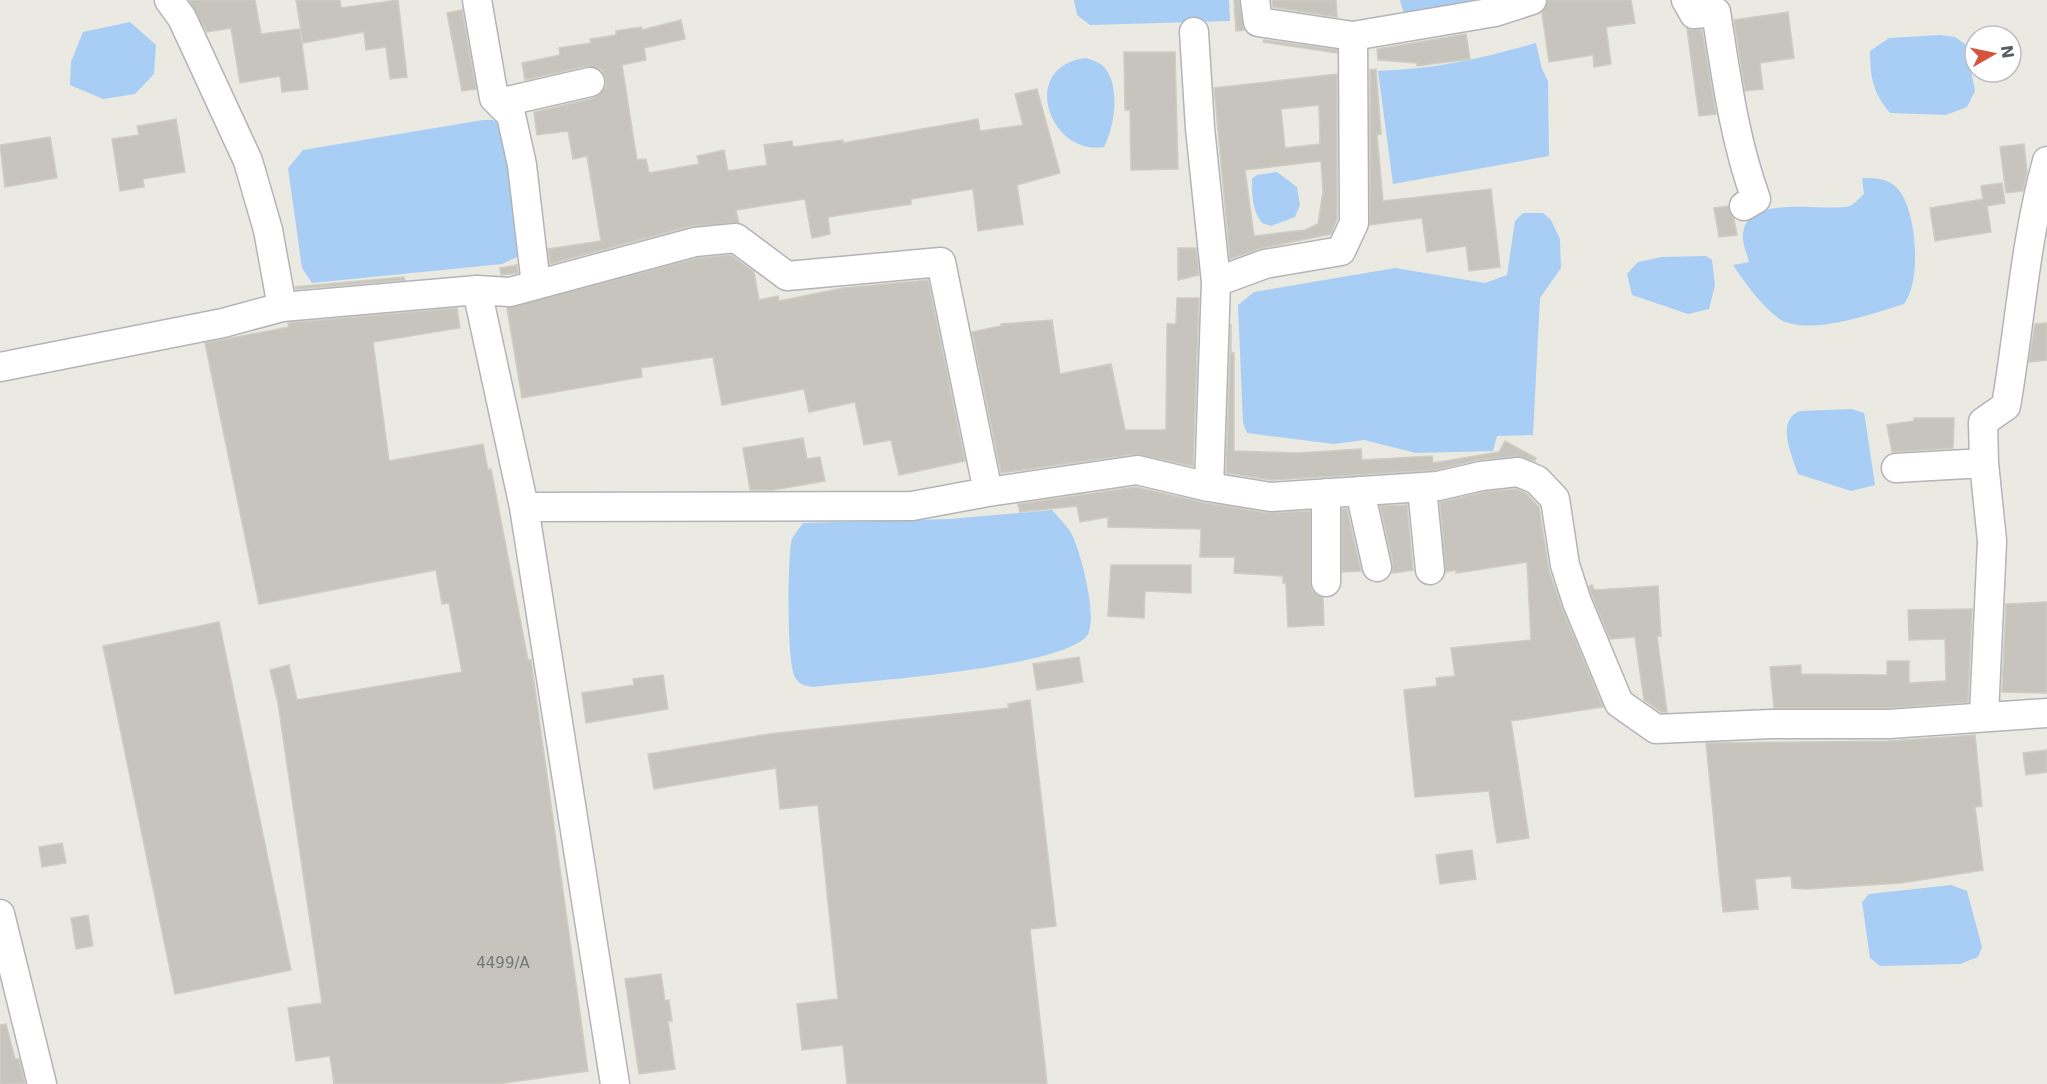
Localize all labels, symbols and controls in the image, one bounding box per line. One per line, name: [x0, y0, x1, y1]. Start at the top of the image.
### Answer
north arrow: [1963, 24, 2023, 84]
text: N: [1997, 44, 2018, 60]
house number: 4499/A: [476, 954, 530, 972]

